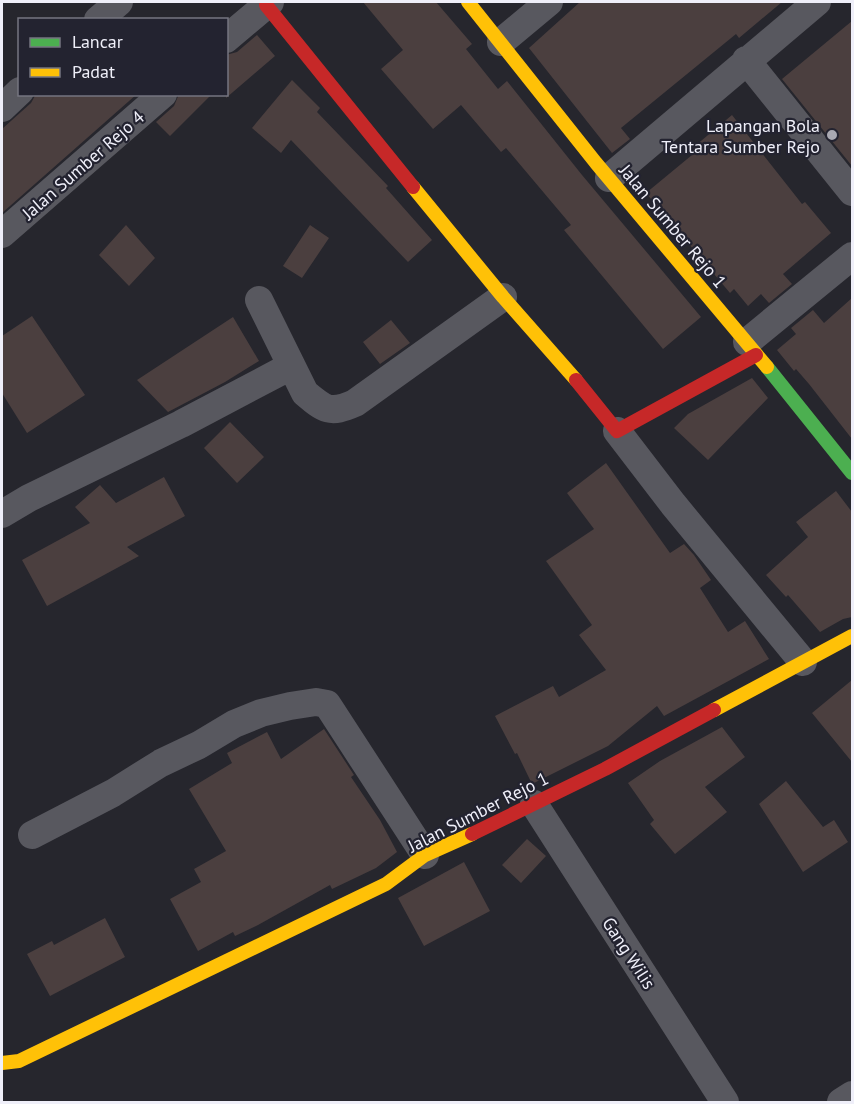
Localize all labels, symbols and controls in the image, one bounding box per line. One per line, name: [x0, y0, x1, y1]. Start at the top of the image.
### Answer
legend: [18, 18, 228, 96]
text: Lancar: [72, 30, 123, 53]
text: Padat: [72, 60, 115, 83]
street label: Jalan Sumber Rejo 4: [16, 105, 149, 225]
place label: Lapangan Bola Tentara Sumber Rejo: [661, 114, 820, 158]
marker: Lapangan Bola Tentara Sumber Rejo: [825, 128, 839, 142]
street label: Jalan Sumber Rejo 1: [614, 159, 732, 293]
street label: Jalan Sumber Rejo 1: [403, 767, 552, 858]
street label: Gang Wilis: [597, 913, 661, 993]

